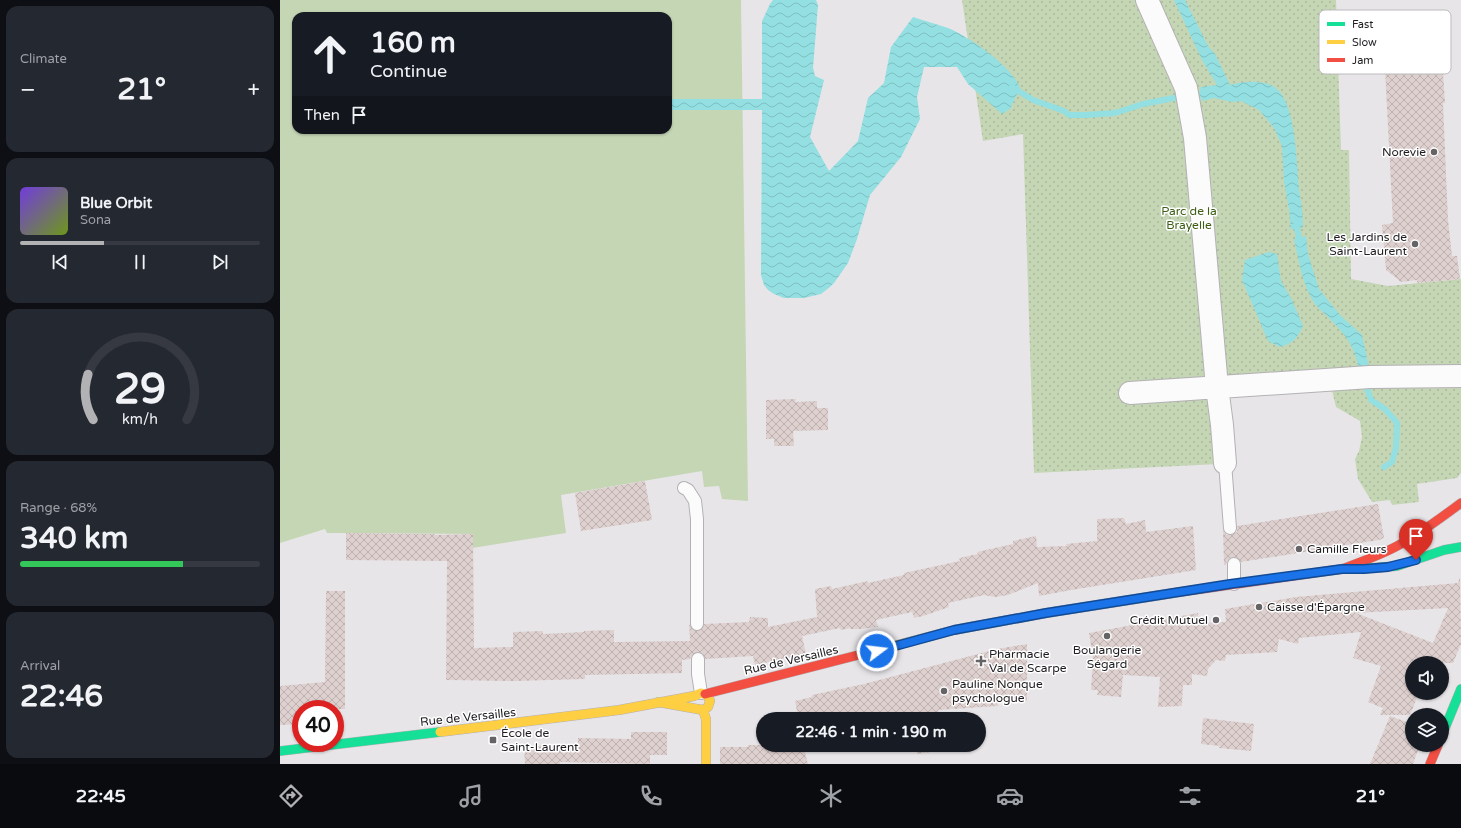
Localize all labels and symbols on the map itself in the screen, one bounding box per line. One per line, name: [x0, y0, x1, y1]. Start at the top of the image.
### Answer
legend: [1319, 10, 1451, 74]
text: Fast: [1352, 18, 1373, 31]
text: Slow: [1352, 36, 1377, 49]
text: Jam: [1352, 54, 1373, 67]
place label: Norevie: [1382, 145, 1426, 159]
marker: Norevie: [1429, 147, 1439, 157]
park label: Parc de la Brayelle: [1161, 204, 1217, 232]
place label: Les Jardins de Saint-Laurent: [1327, 230, 1407, 258]
marker: Les Jardins de Saint-Laurent: [1410, 239, 1420, 249]
pin: [1399, 519, 1433, 560]
place label: Camille Fleurs: [1307, 542, 1387, 556]
marker: Camille Fleurs: [1294, 544, 1304, 554]
place label: Caisse d'Épargne: [1267, 600, 1365, 614]
marker: Caisse d'Épargne: [1254, 602, 1264, 612]
place label: Crédit Mutuel: [1130, 613, 1208, 627]
marker: Crédit Mutuel: [1211, 615, 1221, 625]
position arrow: [856, 630, 898, 672]
marker: Boulangerie Ségard: [1102, 631, 1112, 641]
street label: Rue de Versailles: [742, 642, 840, 678]
place label: Boulangerie Ségard: [1073, 643, 1142, 671]
place label: Pharmacie Val de Scarpe: [989, 647, 1067, 675]
marker: Pharmacie Val de Scarpe: [976, 656, 986, 666]
place label: Pauline Nonque psychologue: [952, 677, 1043, 705]
marker: Pauline Nonque psychologue: [939, 686, 949, 696]
speed limit sign: 40: [292, 700, 344, 752]
street label: Rue de Versailles: [419, 705, 517, 729]
place label: École de Saint-Laurent: [501, 726, 579, 754]
marker: École de Saint-Laurent: [488, 735, 498, 745]

